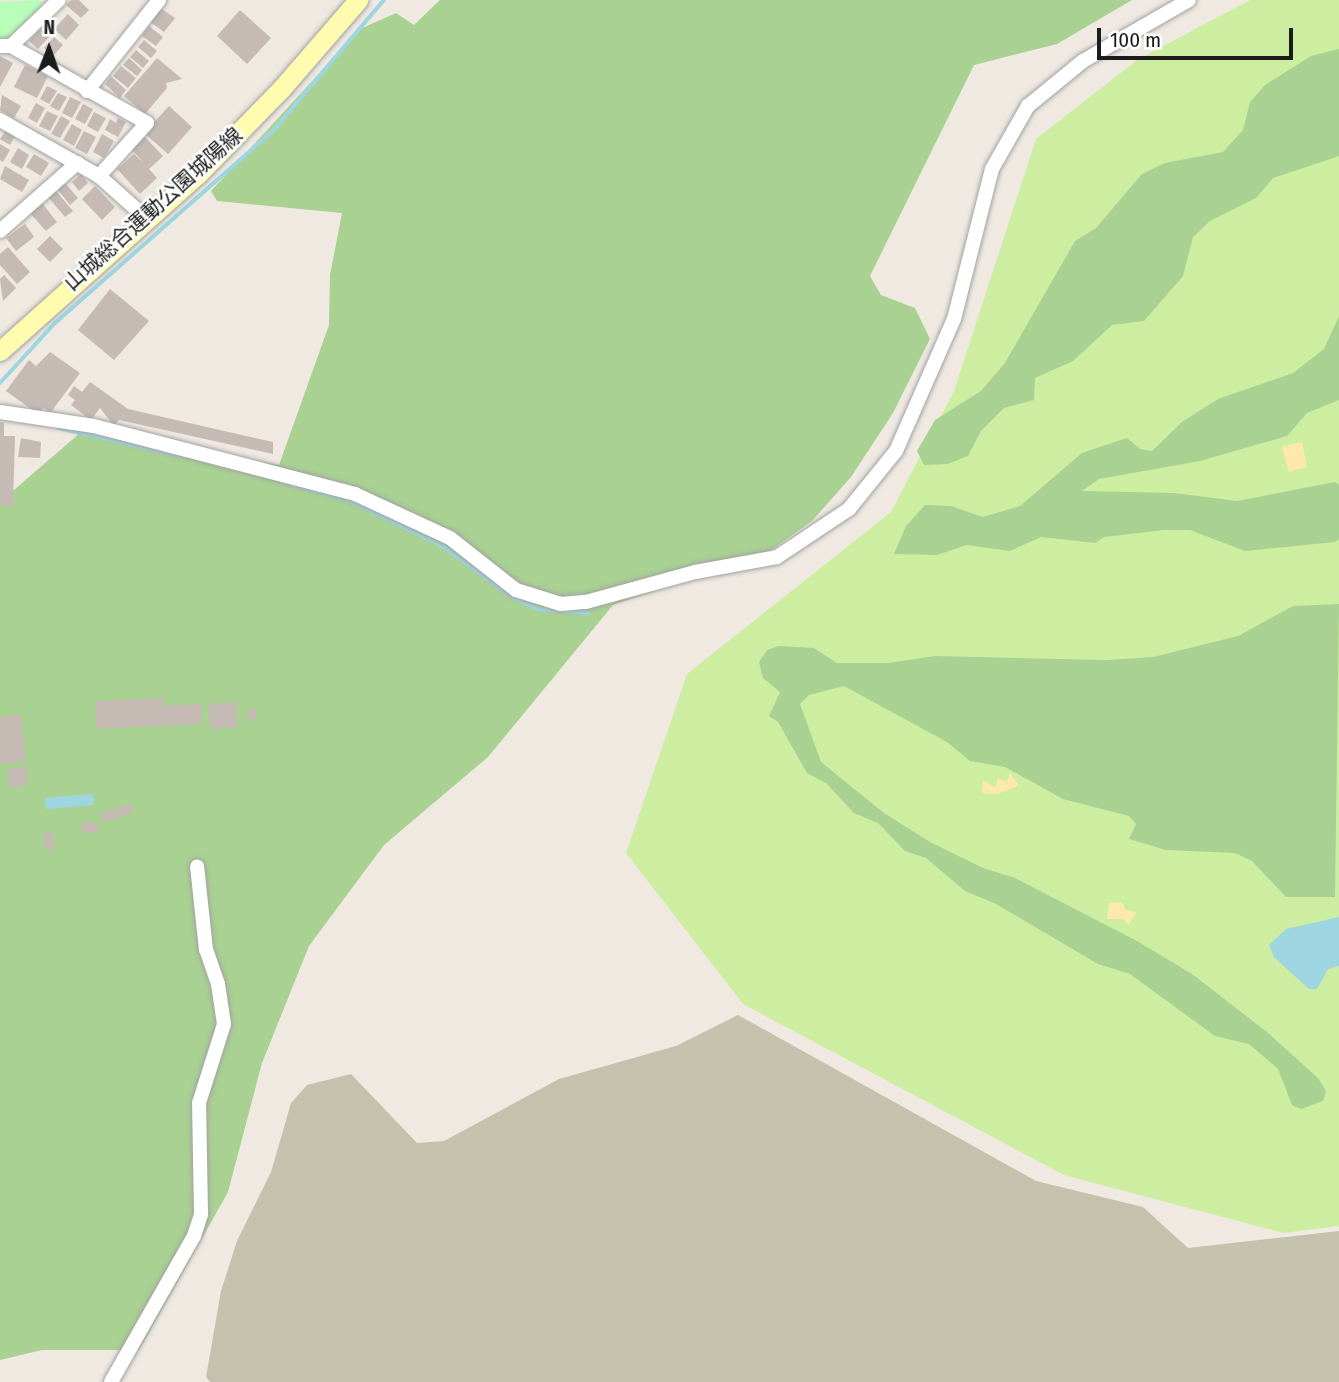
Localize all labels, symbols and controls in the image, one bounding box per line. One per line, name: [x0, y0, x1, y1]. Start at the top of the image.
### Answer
north arrow: [14, 14, 84, 84]
scale bar: [1101, 14, 1297, 58]
text: N: [43, 16, 55, 39]
text: 100 m: [1110, 27, 1161, 53]
street label: 山城総合運動公園城陽線: [59, 122, 247, 296]

